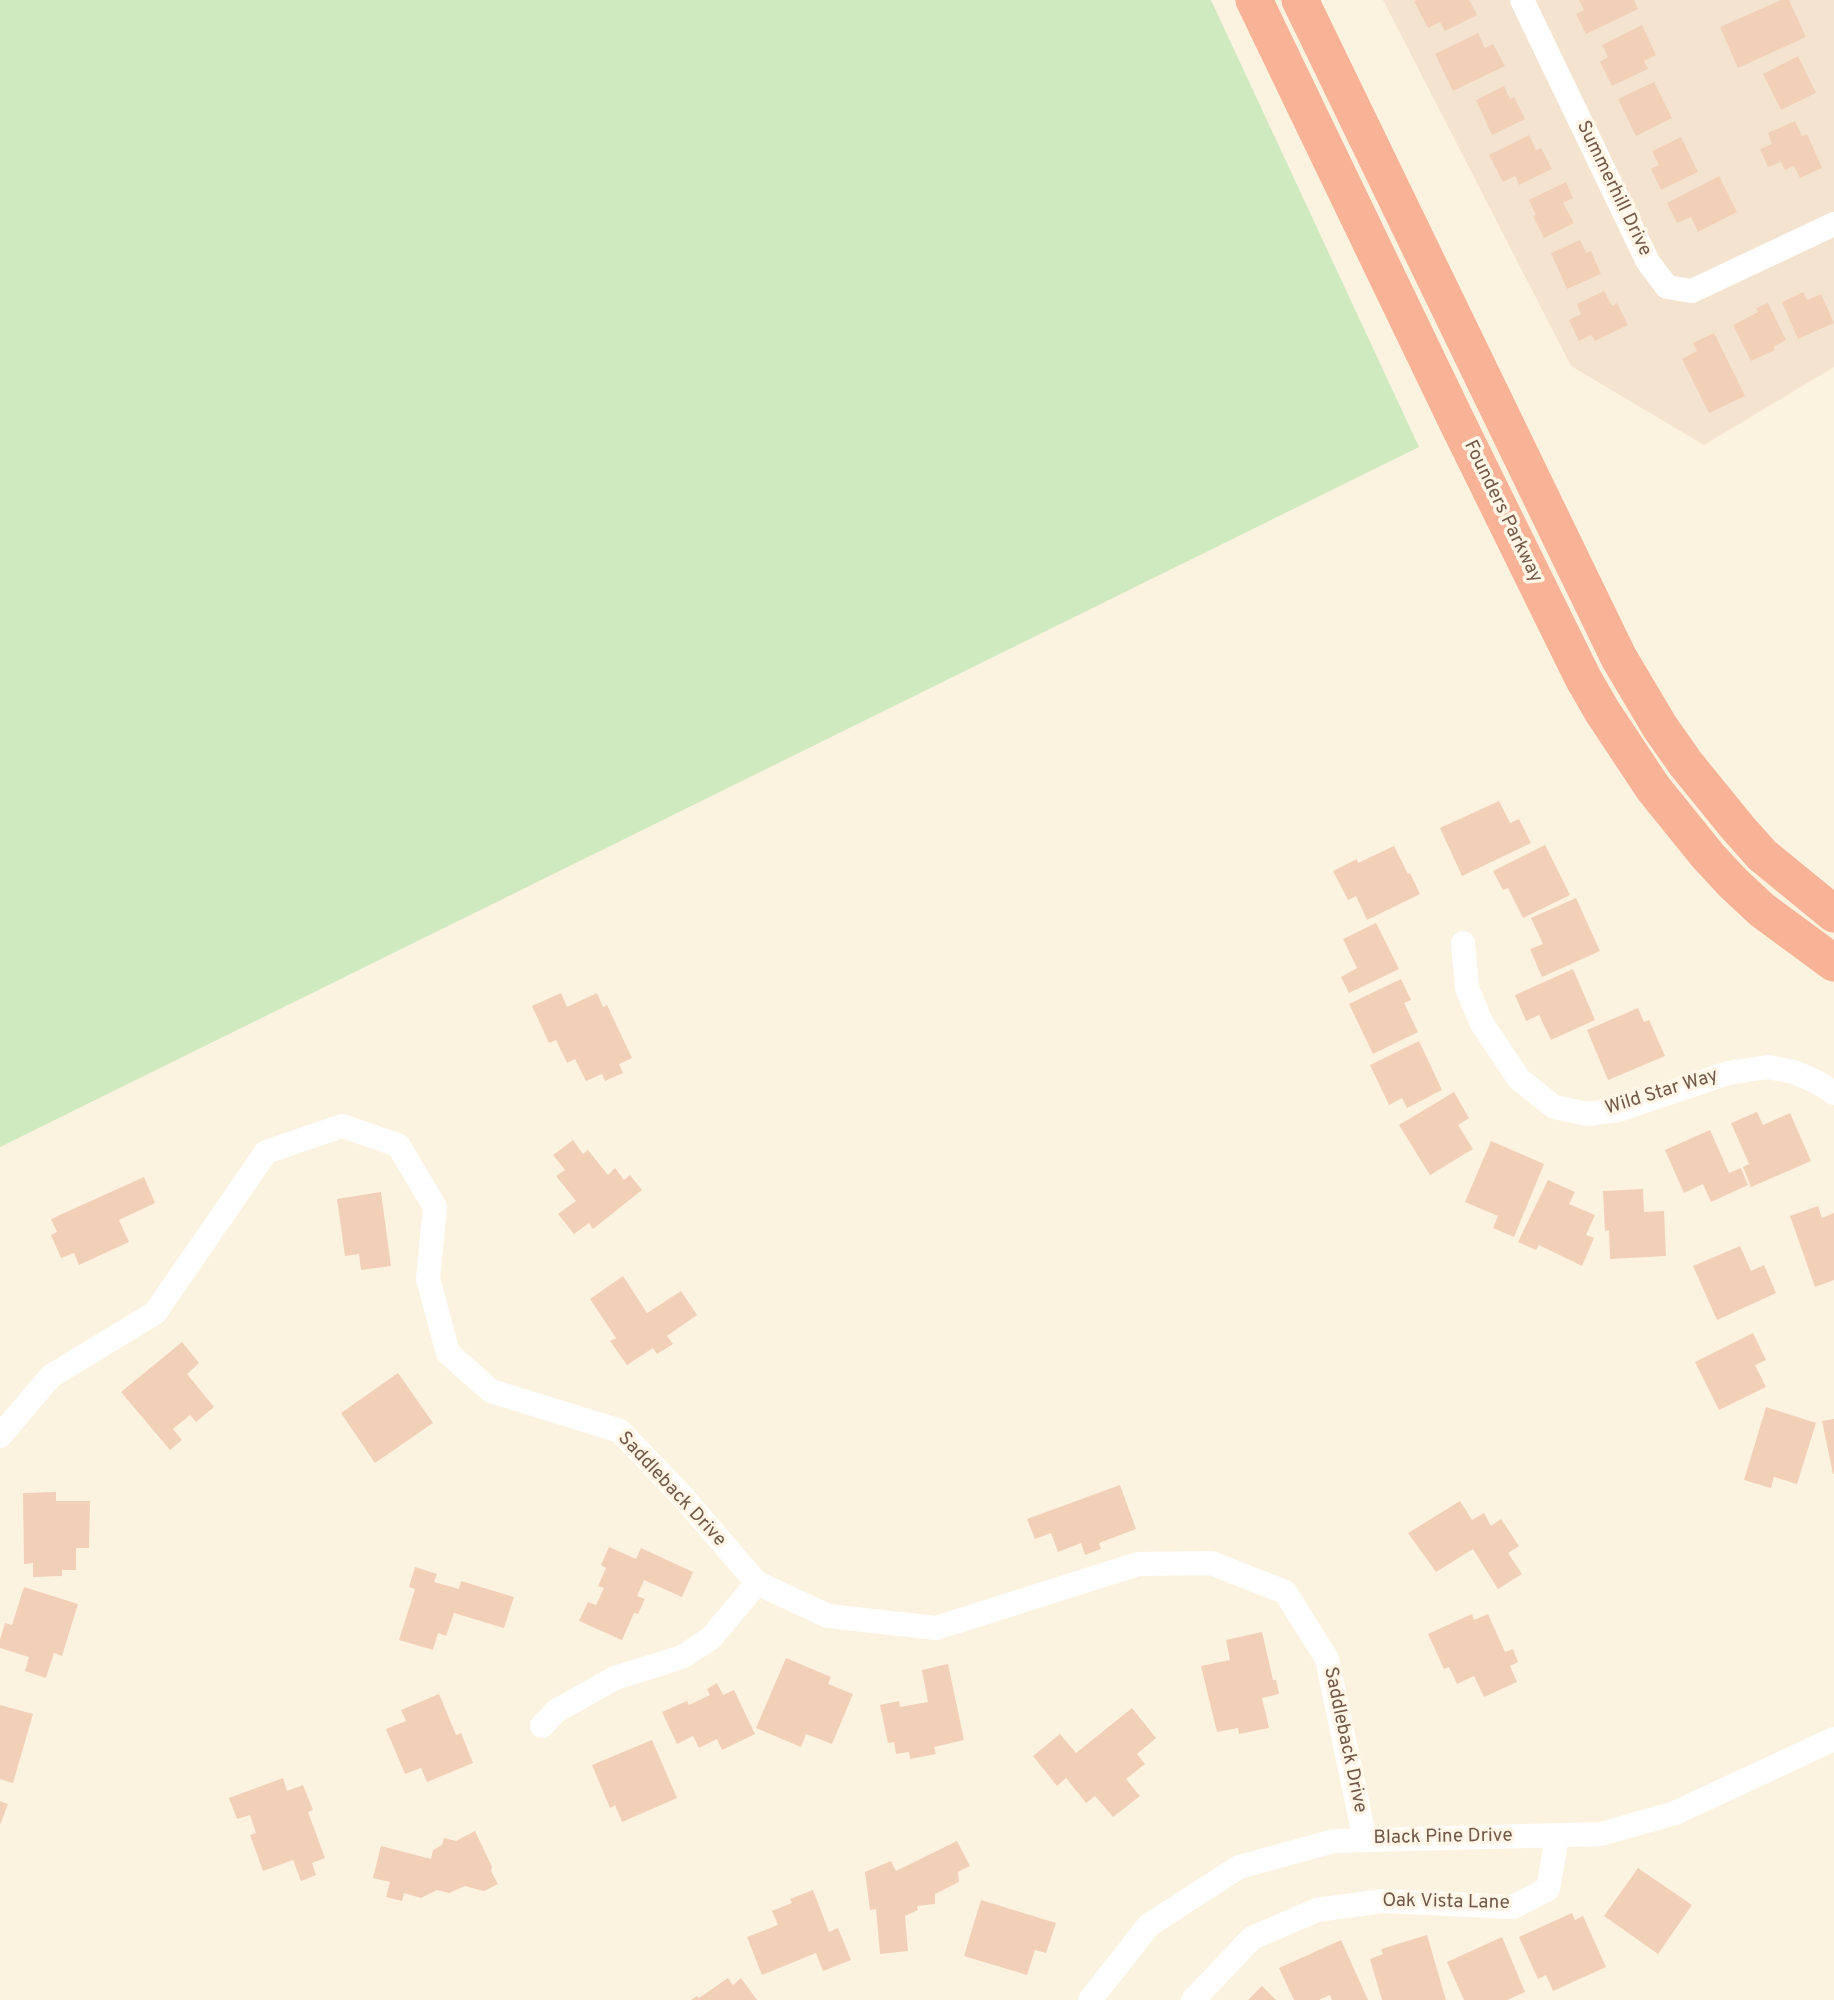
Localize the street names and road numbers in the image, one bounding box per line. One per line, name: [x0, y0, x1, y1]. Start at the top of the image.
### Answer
street label: Summerhill Drive: [1570, 118, 1656, 260]
street label: Founders Parkway: [1458, 437, 1546, 587]
street label: Wild Star Way: [1603, 1065, 1721, 1121]
street label: Saddleback Drive: [612, 1428, 730, 1552]
street label: Saddleback Drive: [1317, 1665, 1371, 1815]
street label: Black Pine Drive: [1373, 1825, 1513, 1851]
street label: Oak Vista Lane: [1382, 1890, 1510, 1916]

